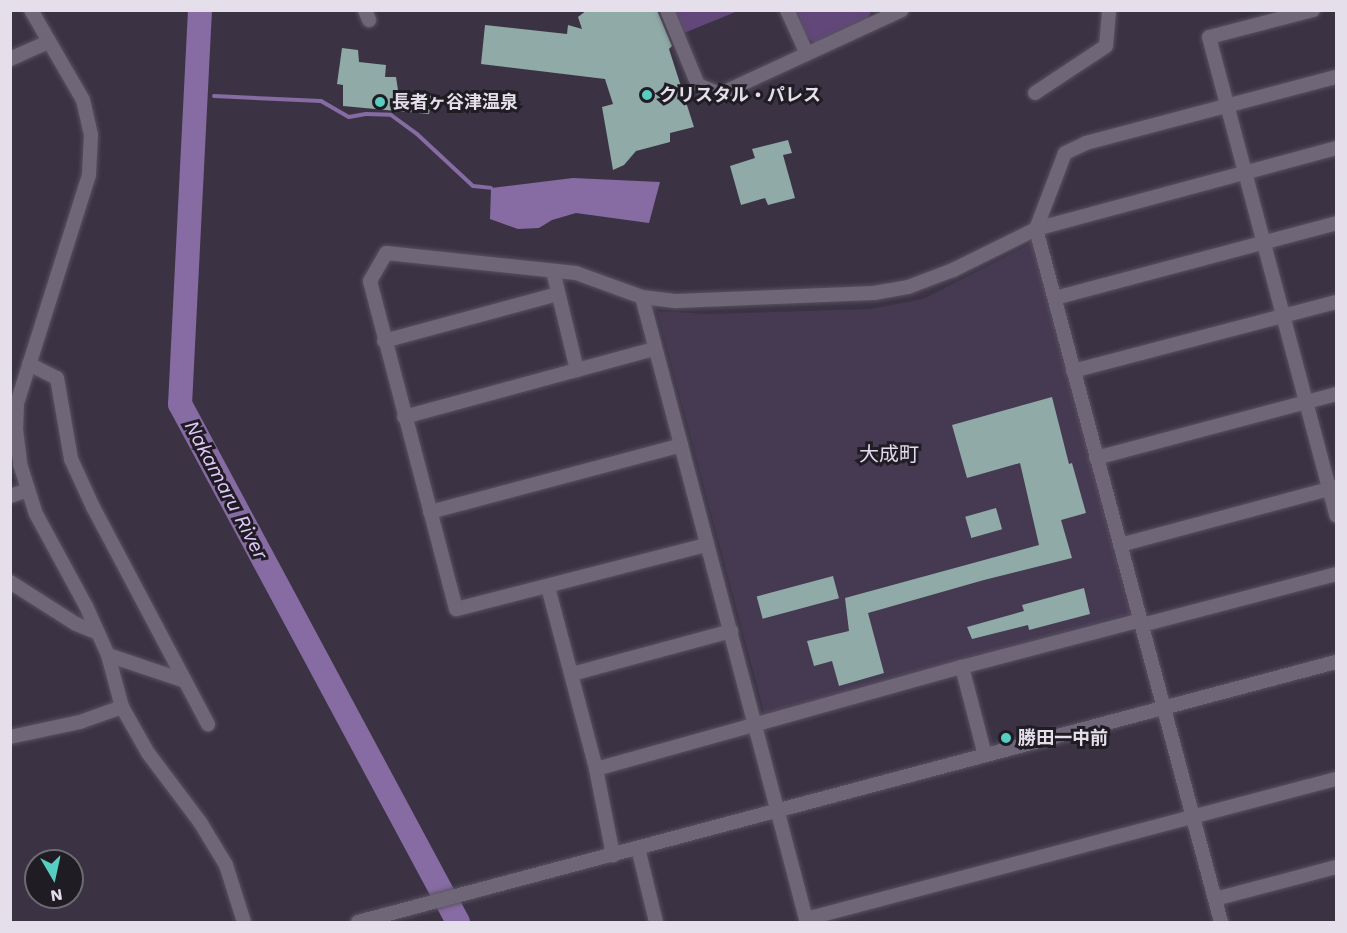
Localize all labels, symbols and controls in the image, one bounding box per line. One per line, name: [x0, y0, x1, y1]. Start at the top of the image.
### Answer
place label: クリスタル・パレス: [659, 84, 821, 106]
marker: クリスタル・パレス: [640, 88, 654, 102]
place label: 長者ヶ谷津温泉: [392, 91, 518, 113]
marker: 長者ヶ谷津温泉: [373, 95, 387, 109]
water label: Nakamaru River: [179, 416, 273, 564]
district label: 大成町: [859, 442, 919, 466]
place label: 勝田一中前: [1018, 727, 1108, 749]
marker: 勝田一中前: [999, 731, 1013, 745]
north arrow: [24, 849, 84, 909]
text: N: [49, 885, 64, 906]

